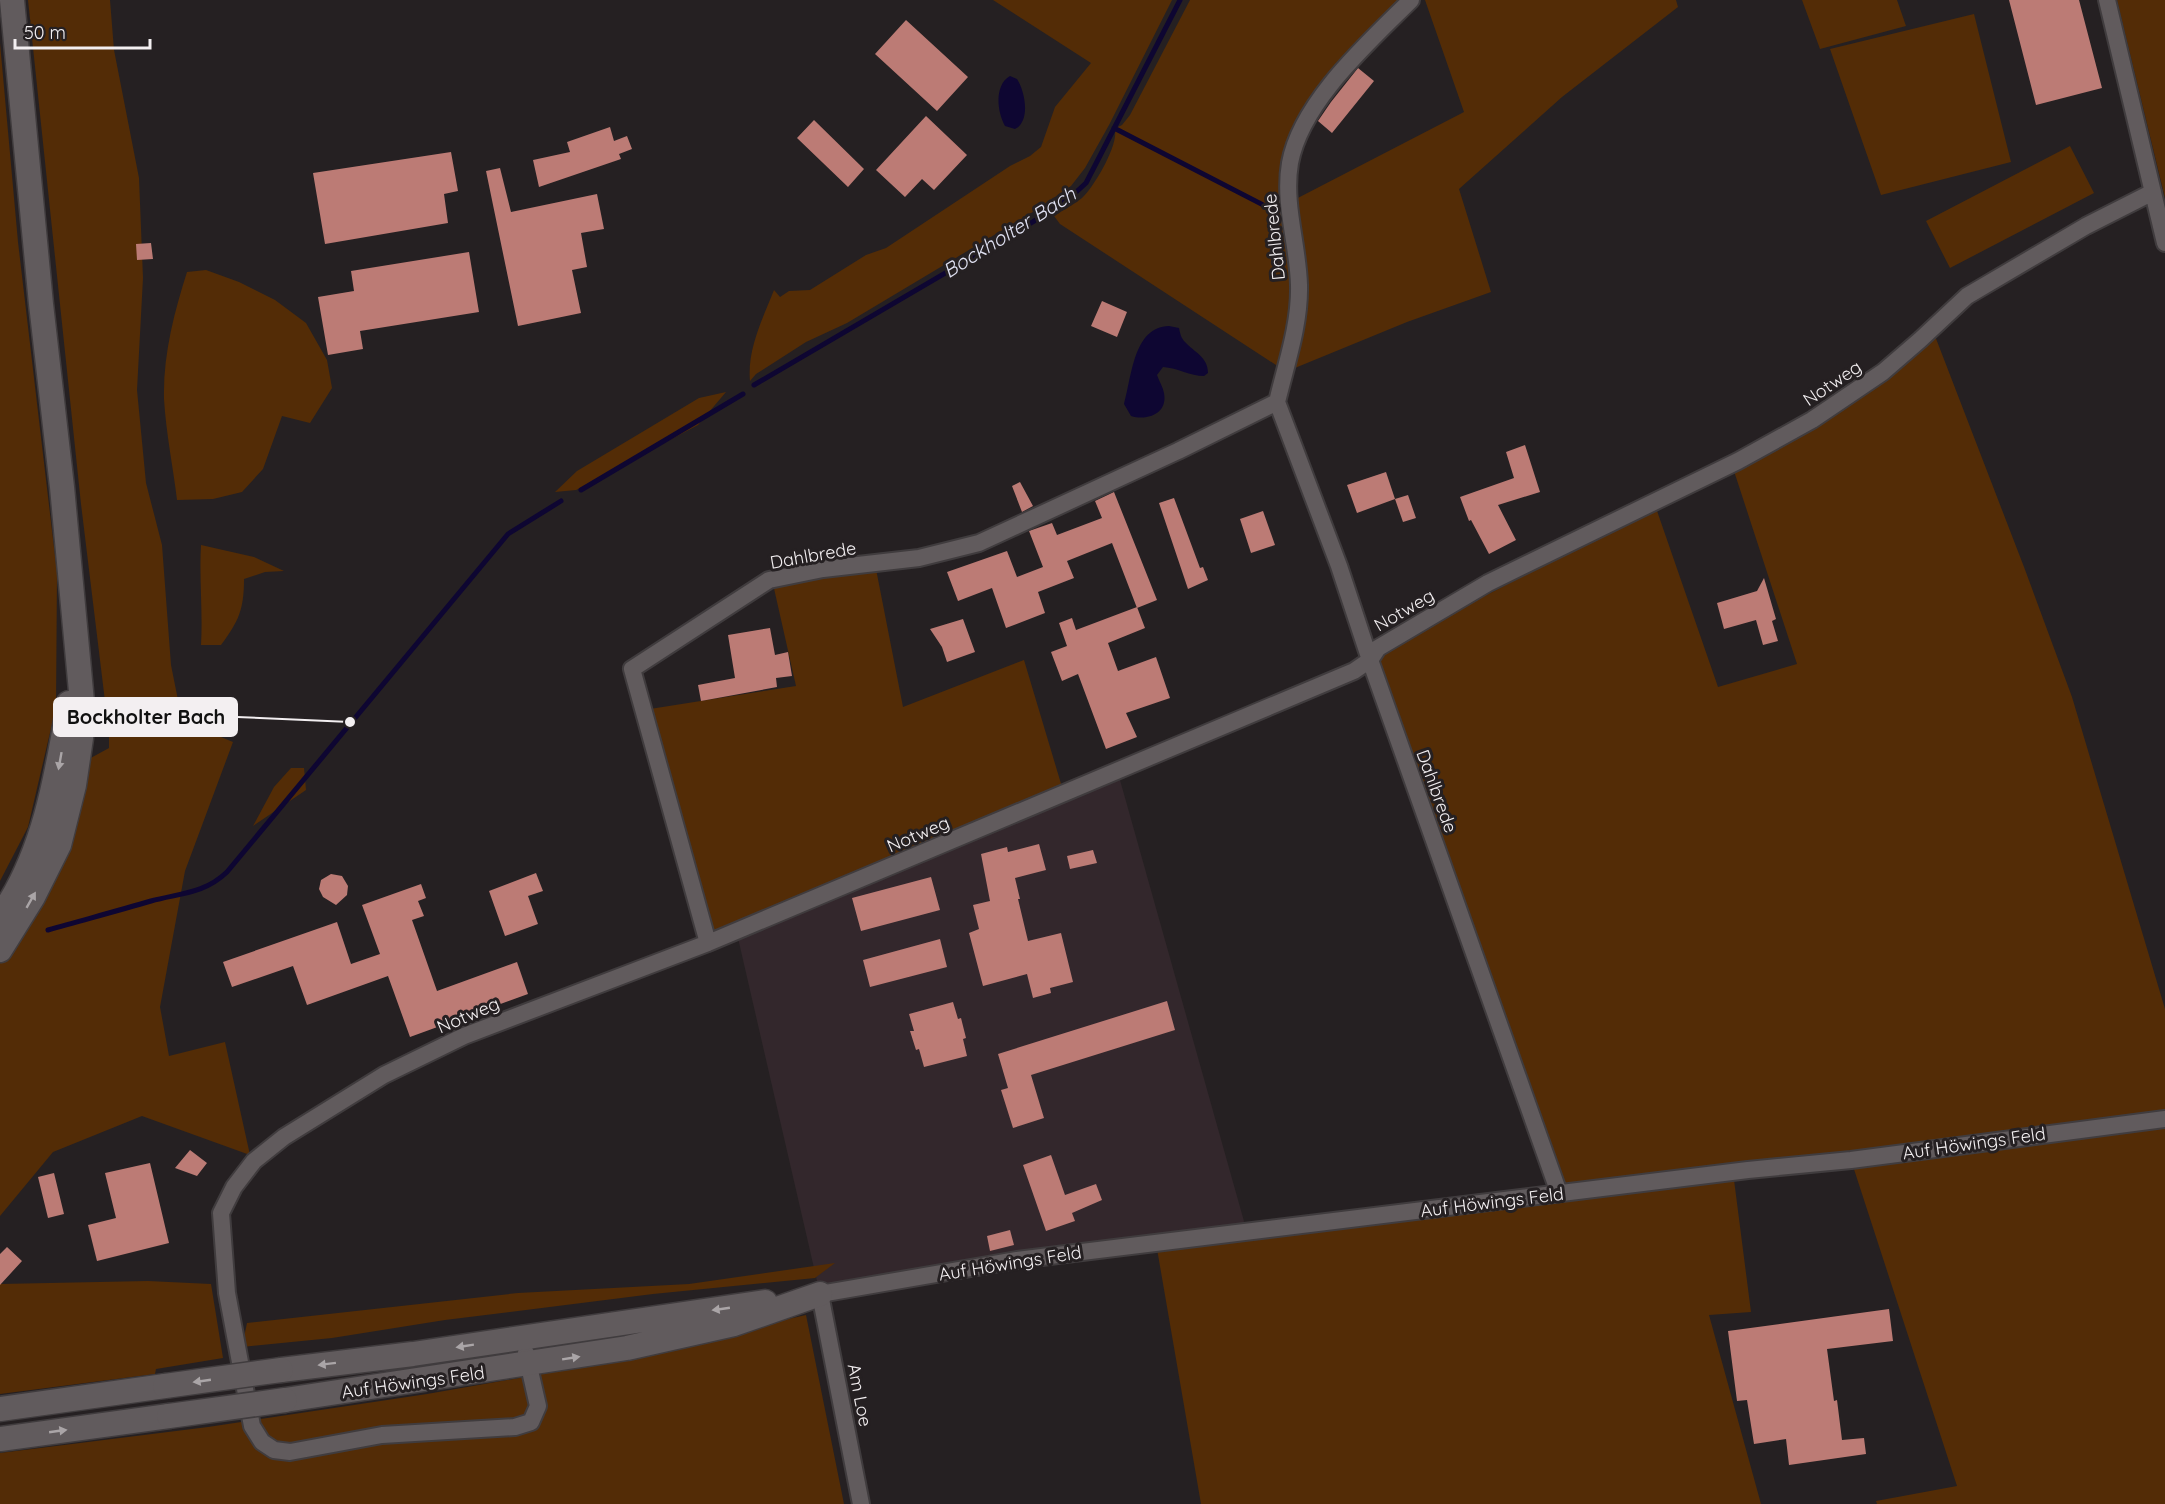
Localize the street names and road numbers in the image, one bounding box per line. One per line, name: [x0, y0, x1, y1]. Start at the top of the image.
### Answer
street label: Dahlbrede: [1258, 193, 1290, 281]
street label: Notweg: [1798, 355, 1866, 411]
street label: Dahlbrede: [768, 536, 858, 574]
street label: Notweg: [1370, 584, 1438, 636]
street label: Dahlbrede: [1411, 746, 1463, 836]
street label: Notweg: [883, 811, 953, 857]
street label: Notweg: [433, 992, 503, 1038]
street label: Auf Höwings Feld: [1901, 1122, 2047, 1164]
street label: Auf Höwings Feld: [1419, 1182, 1565, 1222]
street label: Auf Höwings Feld: [937, 1240, 1083, 1286]
street label: Auf Höwings Feld: [340, 1361, 486, 1403]
street label: Am Loe: [843, 1362, 877, 1428]

